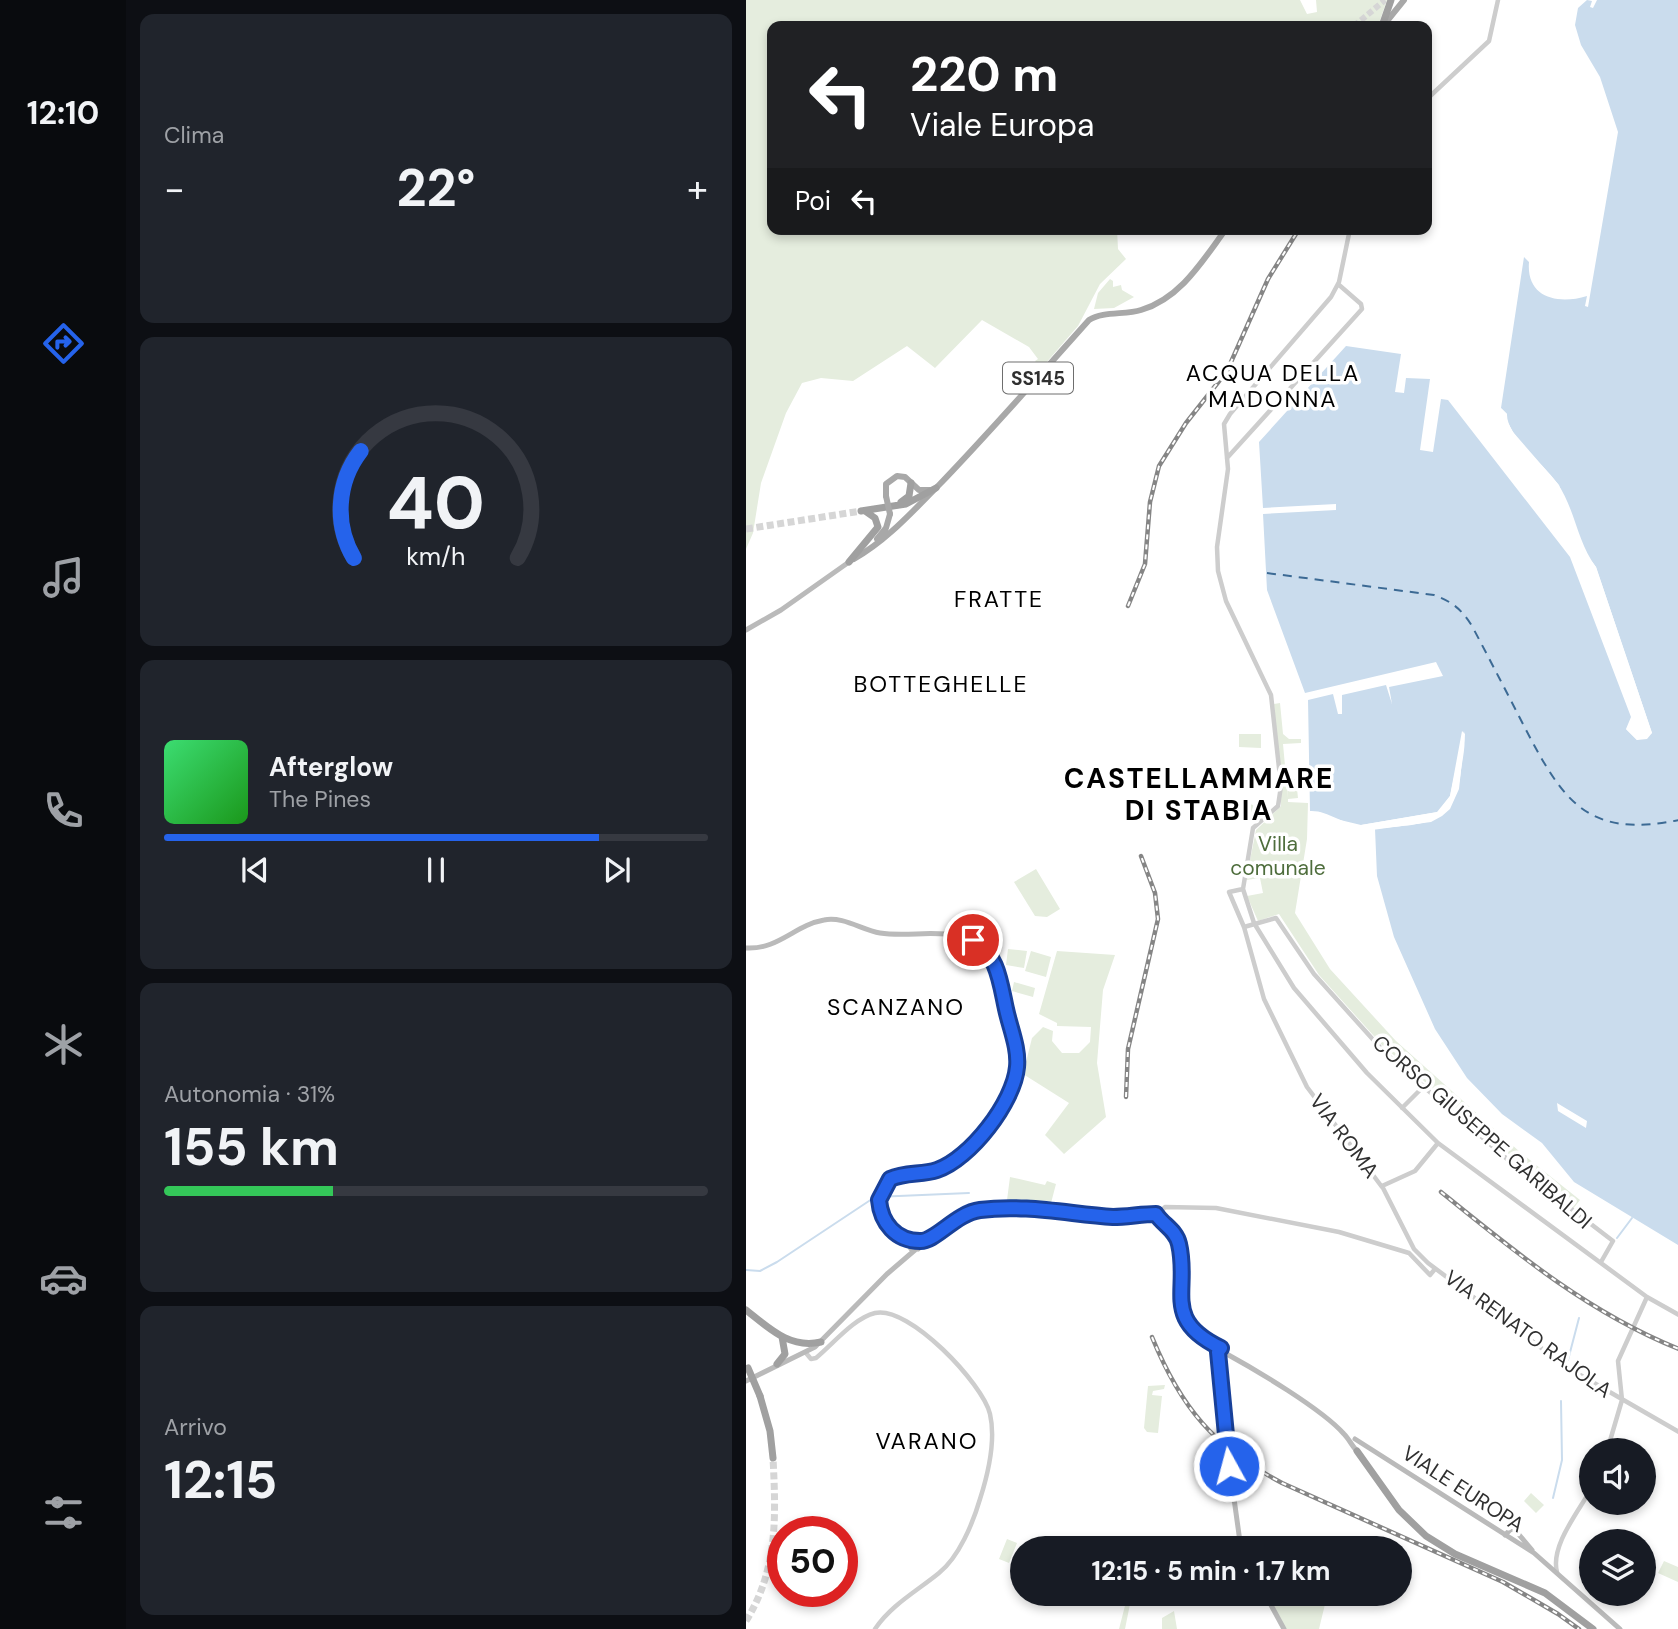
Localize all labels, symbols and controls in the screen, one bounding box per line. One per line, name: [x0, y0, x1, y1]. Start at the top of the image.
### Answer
text: 220 m: [910, 42, 1058, 106]
icon: left: [795, 49, 886, 140]
text: 12:10: [27, 92, 99, 134]
text: Viale Europa: [910, 104, 1094, 146]
text: Clima: [164, 120, 224, 150]
text: 22°: [397, 154, 475, 222]
text: −: [164, 164, 185, 214]
text: +: [687, 164, 708, 214]
icon: left: [845, 182, 883, 220]
text: Poi: [795, 184, 831, 218]
icon: directions: [39, 319, 88, 368]
district label: ACQUA DELLA MADONNA: [1186, 358, 1360, 414]
road number: SS145: [1003, 362, 1073, 394]
text: 40: [387, 456, 485, 551]
text: km/h: [406, 539, 466, 572]
icon: music: [39, 553, 88, 602]
district label: FRATTE: [954, 584, 1044, 614]
district label: BOTTEGHELLE: [854, 669, 1028, 699]
text: Afterglow: [269, 750, 393, 784]
district label: CASTELLAMMARE DI STABIA: [1064, 760, 1334, 829]
text: The Pines: [269, 784, 371, 814]
icon: phone: [39, 786, 88, 835]
park label: Villa comunale: [1230, 830, 1326, 882]
icon: previous: [236, 851, 274, 889]
icon: pause: [417, 851, 455, 889]
icon: next: [598, 851, 636, 889]
pin: [943, 910, 1003, 970]
icon: arrive: [954, 921, 992, 959]
district label: SCANZANO: [827, 992, 965, 1022]
icon: climate: [39, 1020, 88, 1069]
street label: CORSO GIUSEPPE GARIBALDI: [1366, 1029, 1598, 1235]
text: Autonomia · 31%: [164, 1079, 335, 1109]
street label: VIA ROMA: [1303, 1088, 1385, 1184]
text: 155 km: [164, 1113, 339, 1181]
icon: car: [39, 1254, 88, 1303]
street label: VIA RENATO RAJOLA: [1439, 1264, 1617, 1404]
text: Arrivo: [164, 1412, 227, 1442]
district label: VARANO: [875, 1426, 979, 1456]
position arrow: [1192, 1429, 1266, 1503]
map controls: [1579, 1438, 1656, 1606]
button: sound: [1579, 1438, 1656, 1515]
street label: VIALE EUROPA: [1397, 1439, 1529, 1539]
text: 12:15: [164, 1446, 277, 1514]
icon: filters: [39, 1488, 88, 1537]
speed limit sign: 50: [767, 1516, 858, 1607]
button: layers: [1579, 1529, 1656, 1606]
text: 12:15 · 5 min · 1.7 km: [1092, 1554, 1330, 1588]

